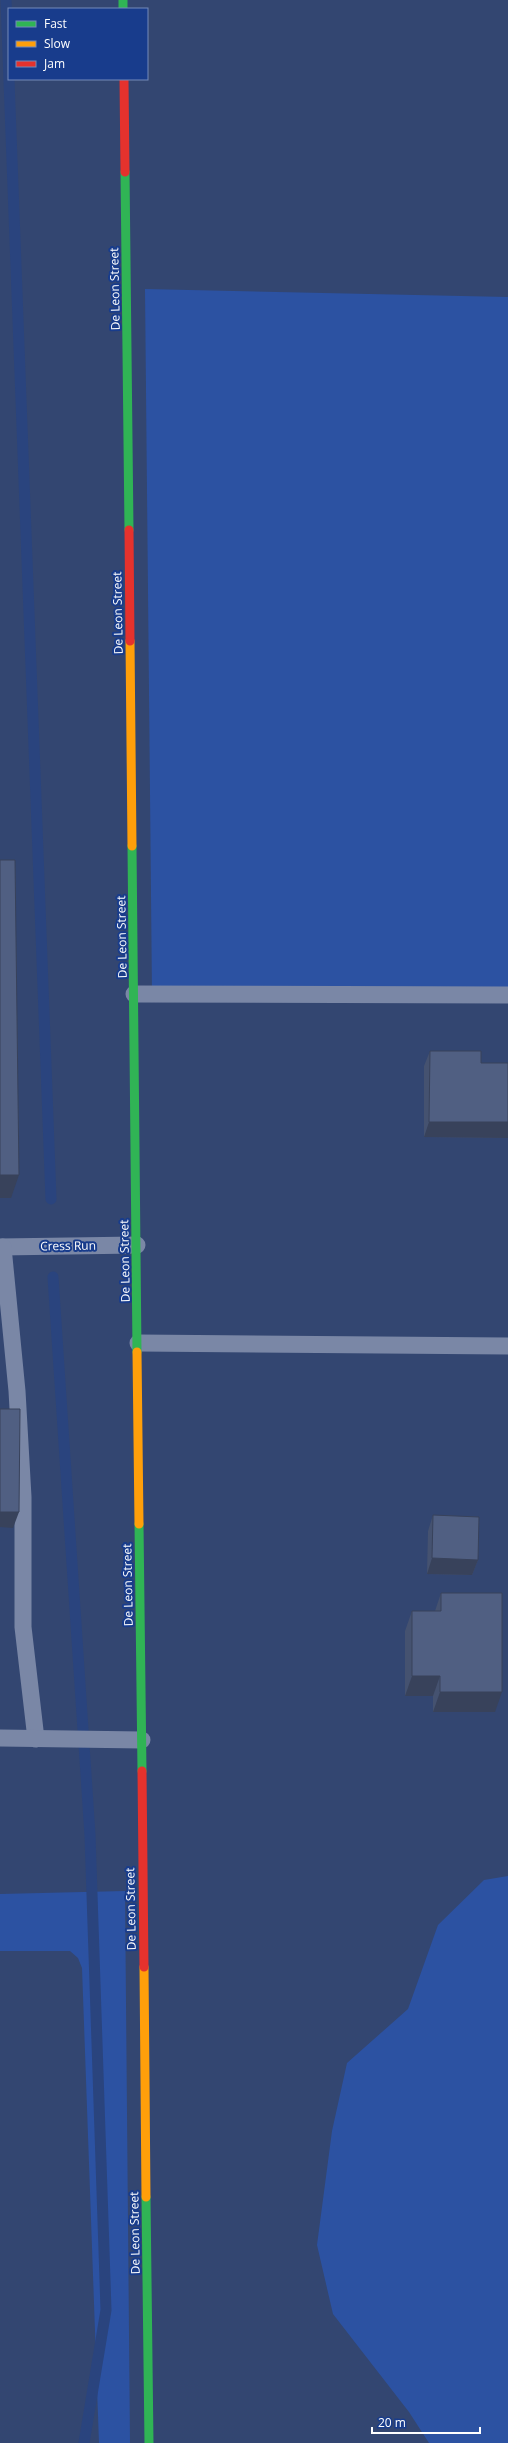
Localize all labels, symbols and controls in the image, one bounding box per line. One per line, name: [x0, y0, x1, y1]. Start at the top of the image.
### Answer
legend: [8, 8, 148, 80]
text: Fast: [44, 15, 67, 32]
text: Slow: [44, 35, 71, 52]
text: Jam: [43, 55, 65, 72]
street label: De Leon Street: [105, 247, 124, 331]
street label: De Leon Street: [108, 571, 127, 655]
street label: De Leon Street: [112, 895, 131, 979]
street label: De Leon Street: [115, 1219, 134, 1303]
street label: Cress Run: [40, 1237, 96, 1254]
street label: De Leon Street: [118, 1543, 137, 1627]
street label: De Leon Street: [121, 1867, 140, 1951]
street label: De Leon Street: [125, 2191, 144, 2275]
scale bar: [372, 2409, 480, 2435]
text: 20 m: [378, 2414, 406, 2431]

